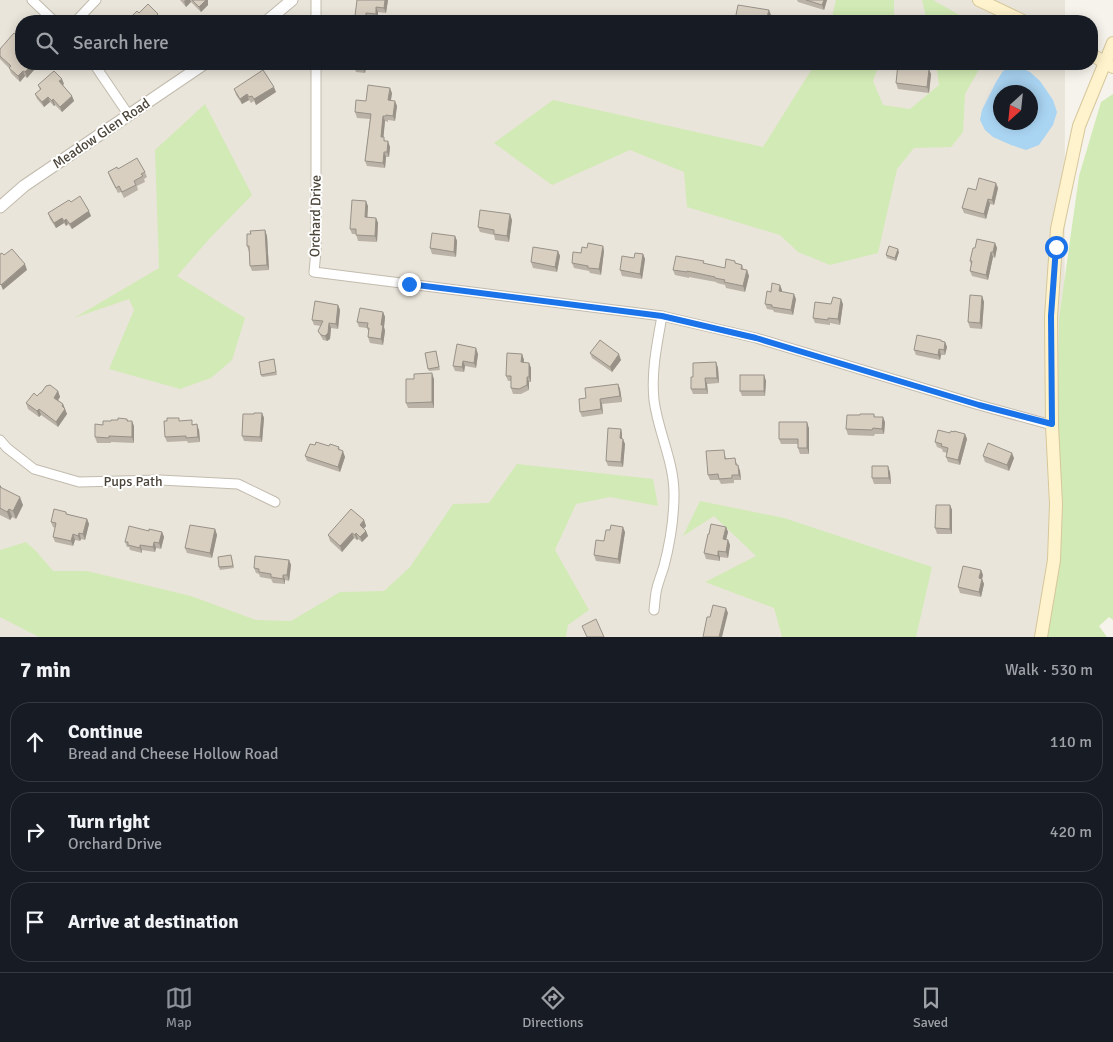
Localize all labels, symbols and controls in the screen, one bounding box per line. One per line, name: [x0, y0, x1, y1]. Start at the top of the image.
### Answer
search box: [15, 15, 1098, 70]
icon: search: [33, 29, 61, 57]
text: Search here: [73, 31, 169, 55]
north arrow: [993, 85, 1038, 130]
street label: Meadow Glen Road: [49, 95, 153, 172]
street label: Orchard Drive: [306, 175, 325, 257]
route start: [1045, 236, 1068, 259]
route end: [398, 273, 421, 296]
street label: Pups Path: [103, 473, 163, 490]
text: 7 min: [20, 657, 71, 683]
text: Walk · 530 m: [1005, 660, 1093, 680]
text: Continue: [68, 720, 143, 744]
icon: ahead: [21, 728, 49, 756]
text: 110 m: [1050, 732, 1092, 752]
text: Bread and Cheese Hollow Road: [68, 744, 279, 764]
text: Turn right: [68, 810, 150, 834]
icon: right: [21, 818, 49, 846]
text: 420 m: [1050, 822, 1092, 842]
text: Orchard Drive: [68, 834, 162, 854]
icon: arrive: [21, 908, 49, 936]
text: Arrive at destination: [68, 910, 239, 934]
tab: Map: [165, 984, 193, 1031]
tab: Directions: [522, 984, 583, 1031]
tab: Saved: [913, 984, 948, 1031]

